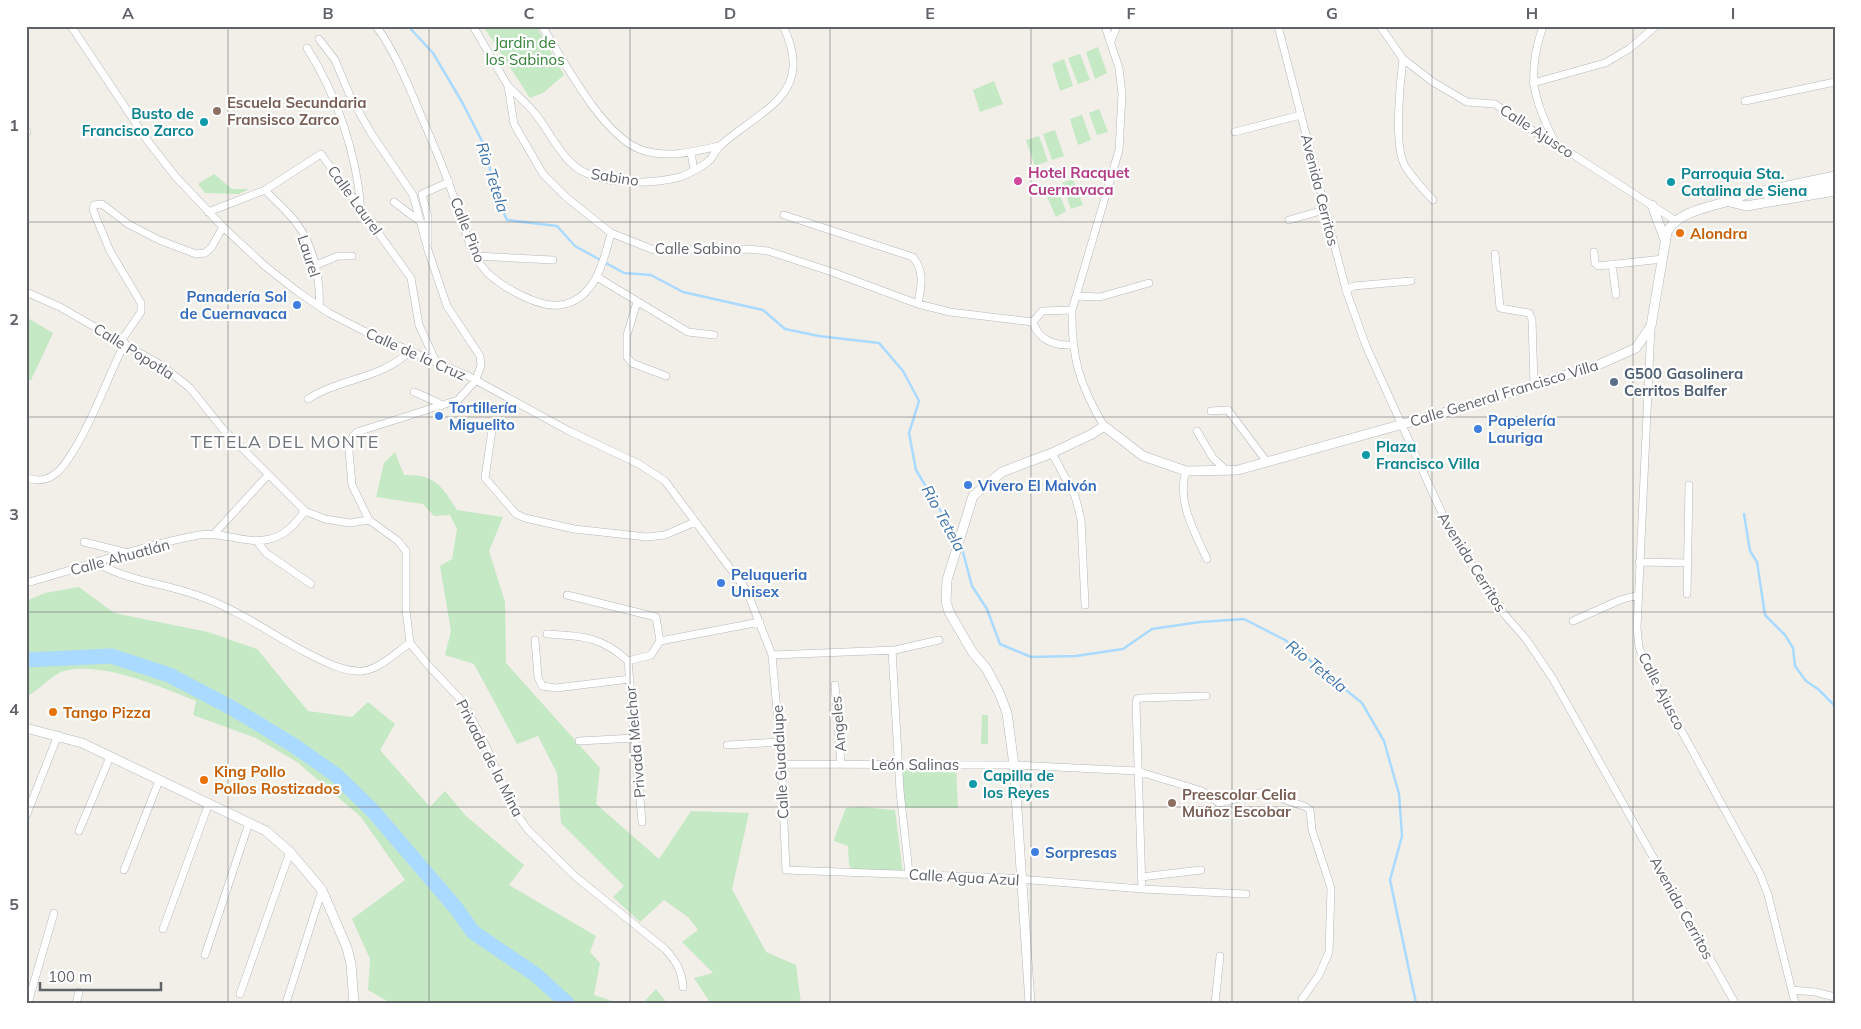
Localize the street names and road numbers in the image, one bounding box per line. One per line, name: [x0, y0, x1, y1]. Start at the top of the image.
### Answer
street label: Calle Ajusco: [1496, 100, 1578, 162]
street label: Avenida Cerritos: [1297, 132, 1343, 248]
street label: Calle Laurel: [323, 162, 387, 238]
street label: Sabino: [590, 164, 640, 190]
street label: Calle Pino: [446, 194, 490, 266]
street label: Laurel: [293, 233, 325, 279]
street label: Calle Sabino: [655, 239, 741, 258]
street label: Calle Popotla: [90, 319, 178, 383]
street label: Calle de la Cruz: [363, 323, 469, 385]
street label: Calle General Francisco Villa: [1408, 355, 1600, 431]
street label: Avenida Cerritos: [1434, 508, 1510, 616]
street label: Calle Ahuatlán: [68, 535, 172, 579]
street label: Calle Ajusco: [1634, 649, 1690, 733]
street label: Privada Melchor: [621, 685, 649, 799]
street label: Angeles: [826, 695, 850, 753]
street label: Privada de la Mina: [452, 696, 528, 820]
street label: Calle Guadalupe: [768, 704, 792, 820]
street label: León Salinas: [871, 755, 959, 774]
street label: Avenida Cerritos: [1646, 853, 1718, 963]
street label: Calle Agua Azul: [908, 865, 1020, 889]

